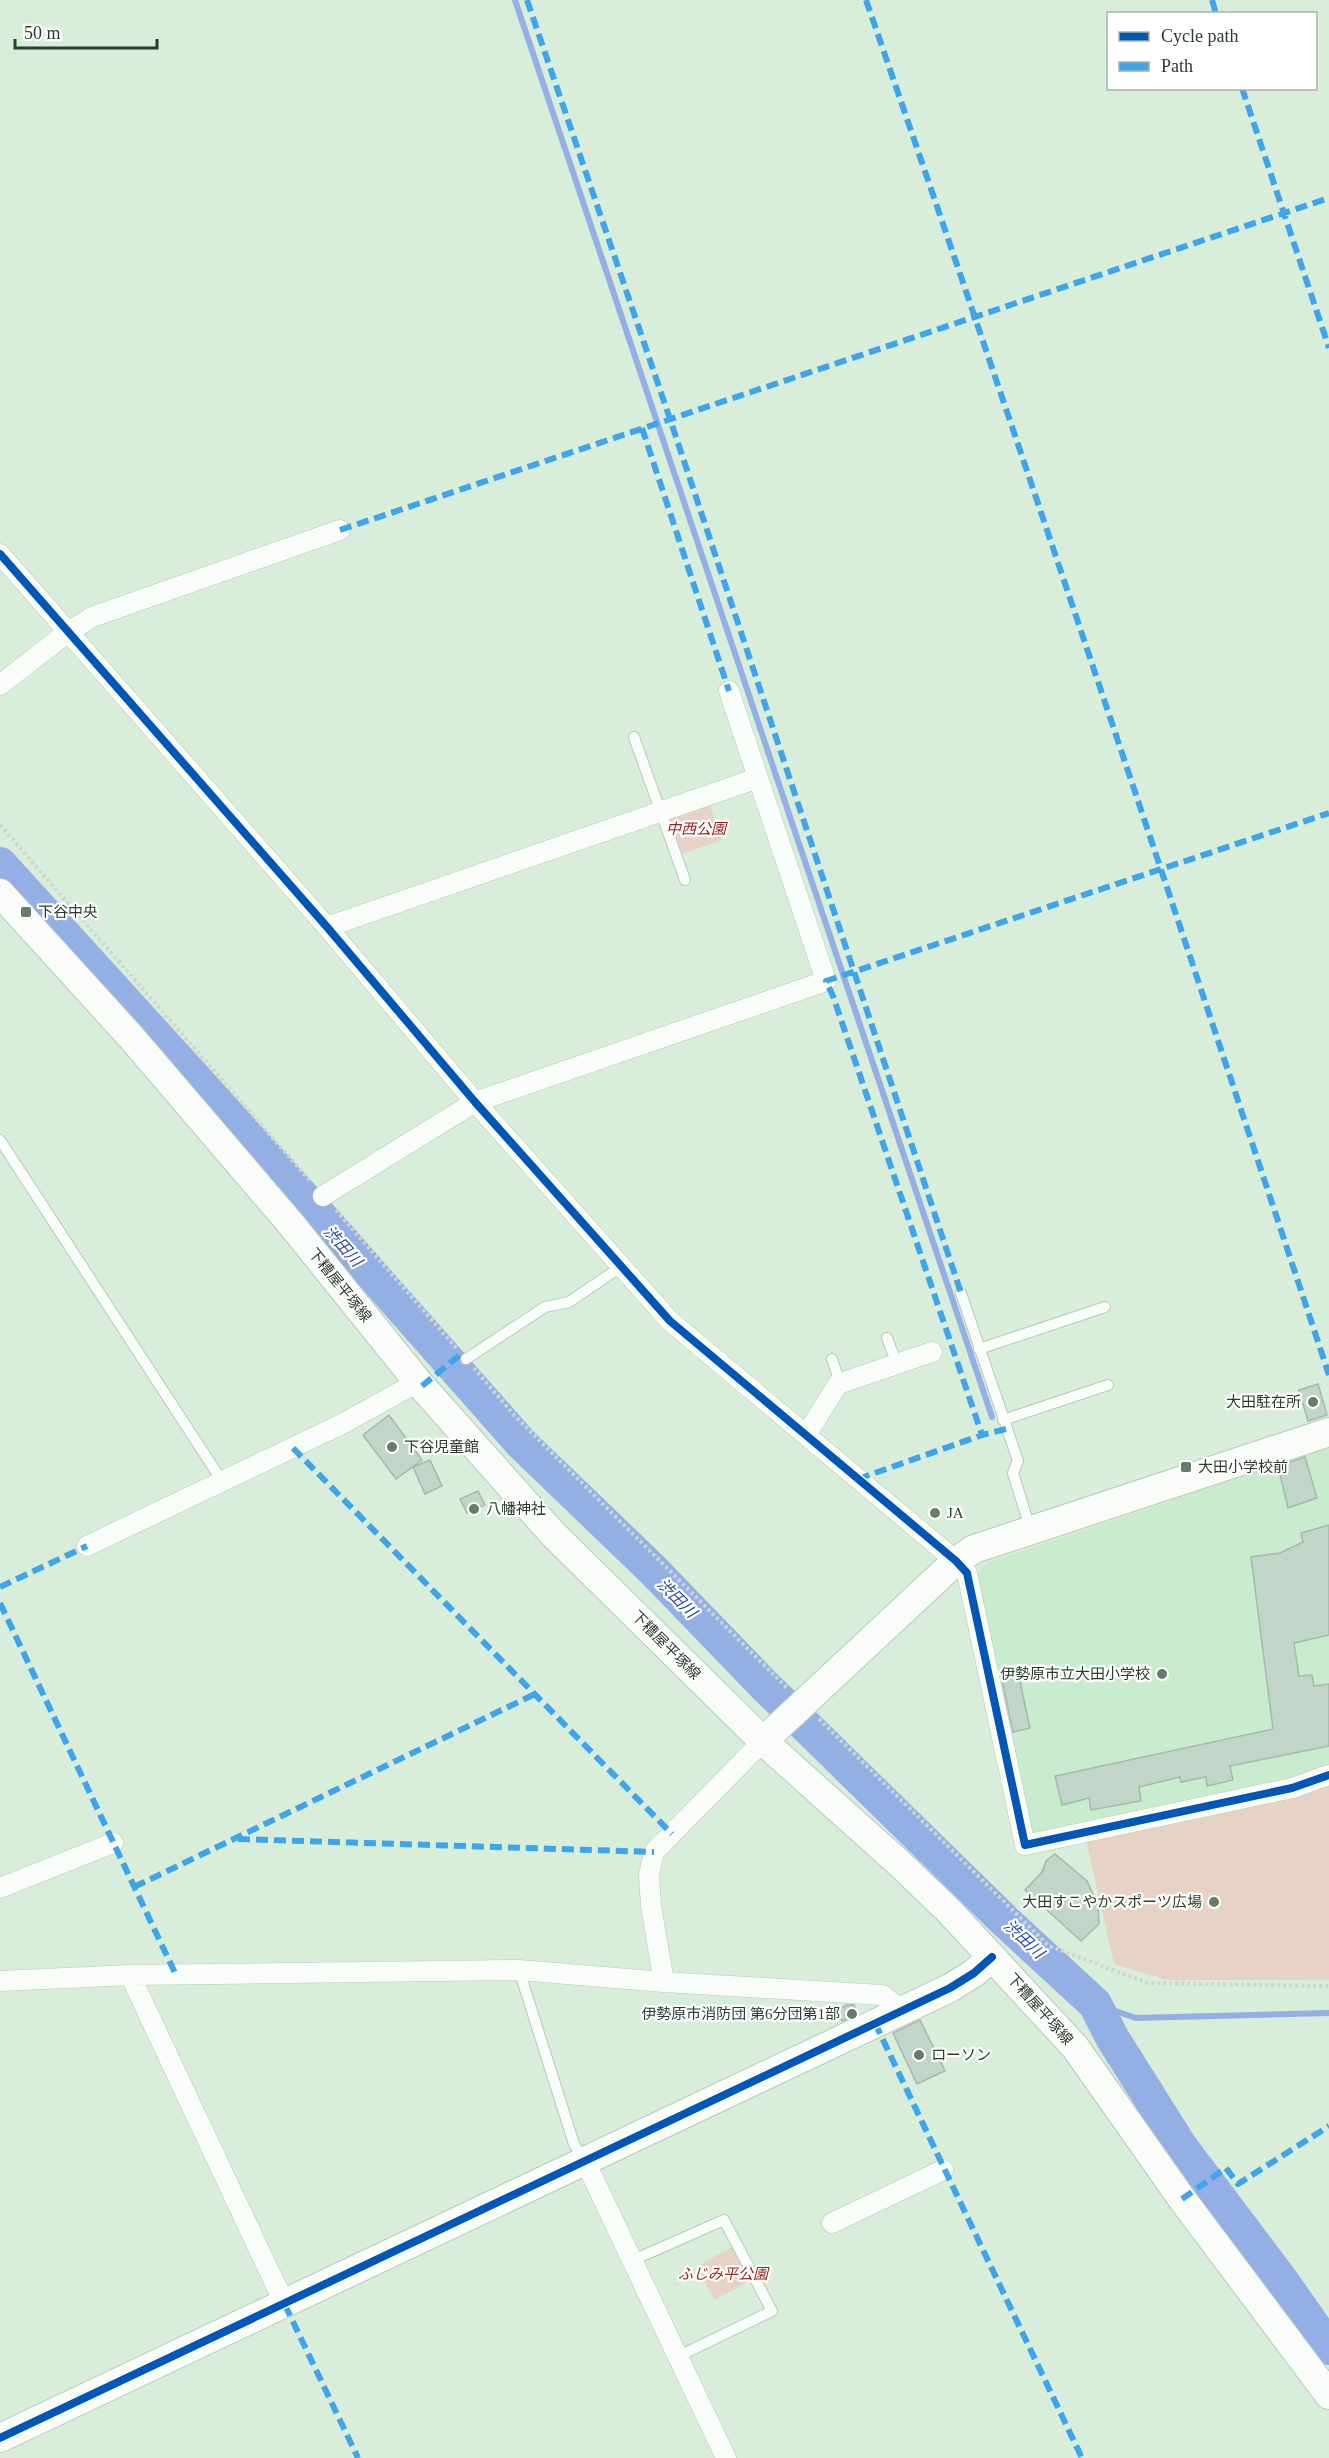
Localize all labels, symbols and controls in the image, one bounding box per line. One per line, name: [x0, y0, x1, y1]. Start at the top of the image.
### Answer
scale bar: [15, 12, 158, 50]
legend: [1107, 12, 1317, 90]
text: 50 m: [24, 23, 61, 43]
text: Cycle path: [1161, 26, 1238, 46]
text: Path: [1161, 56, 1193, 76]
park label: 中西公園: [666, 821, 728, 837]
place label: 下谷中央: [38, 904, 98, 920]
marker: 下谷中央: [19, 905, 33, 919]
water label: 渋田川: [321, 1222, 367, 1271]
street label: 下糟屋平塚線: [305, 1244, 375, 1325]
place label: 大田駐在所: [1226, 1394, 1301, 1410]
marker: 大田駐在所: [1306, 1395, 1320, 1409]
place label: 下谷児童館: [404, 1439, 479, 1455]
marker: 下谷児童館: [385, 1440, 399, 1454]
place label: 大田小学校前: [1198, 1459, 1288, 1475]
marker: 大田小学校前: [1179, 1460, 1193, 1474]
place label: 八幡神社: [486, 1501, 546, 1517]
marker: 八幡神社: [467, 1502, 481, 1516]
place label: JA: [947, 1505, 964, 1521]
marker: JA: [928, 1506, 942, 1520]
water label: 渋田川: [654, 1575, 701, 1622]
street label: 下糟屋平塚線: [629, 1607, 704, 1682]
place label: 伊勢原市立大田小学校: [1000, 1666, 1150, 1682]
marker: 伊勢原市立大田小学校: [1155, 1667, 1169, 1681]
place label: 大田すこやかスポーツ広場: [1022, 1894, 1202, 1910]
marker: 大田すこやかスポーツ広場: [1207, 1895, 1221, 1909]
water label: 渋田川: [1001, 1916, 1049, 1963]
street label: 下糟屋平塚線: [1004, 1970, 1077, 2048]
place label: 伊勢原市消防団 第6分団第1部: [641, 2006, 840, 2022]
marker: 伊勢原市消防団 第6分団第1部: [845, 2007, 859, 2021]
place label: ローソン: [931, 2047, 991, 2063]
marker: ローソン: [912, 2048, 926, 2062]
park label: ふじみ平公園: [678, 2266, 770, 2282]

